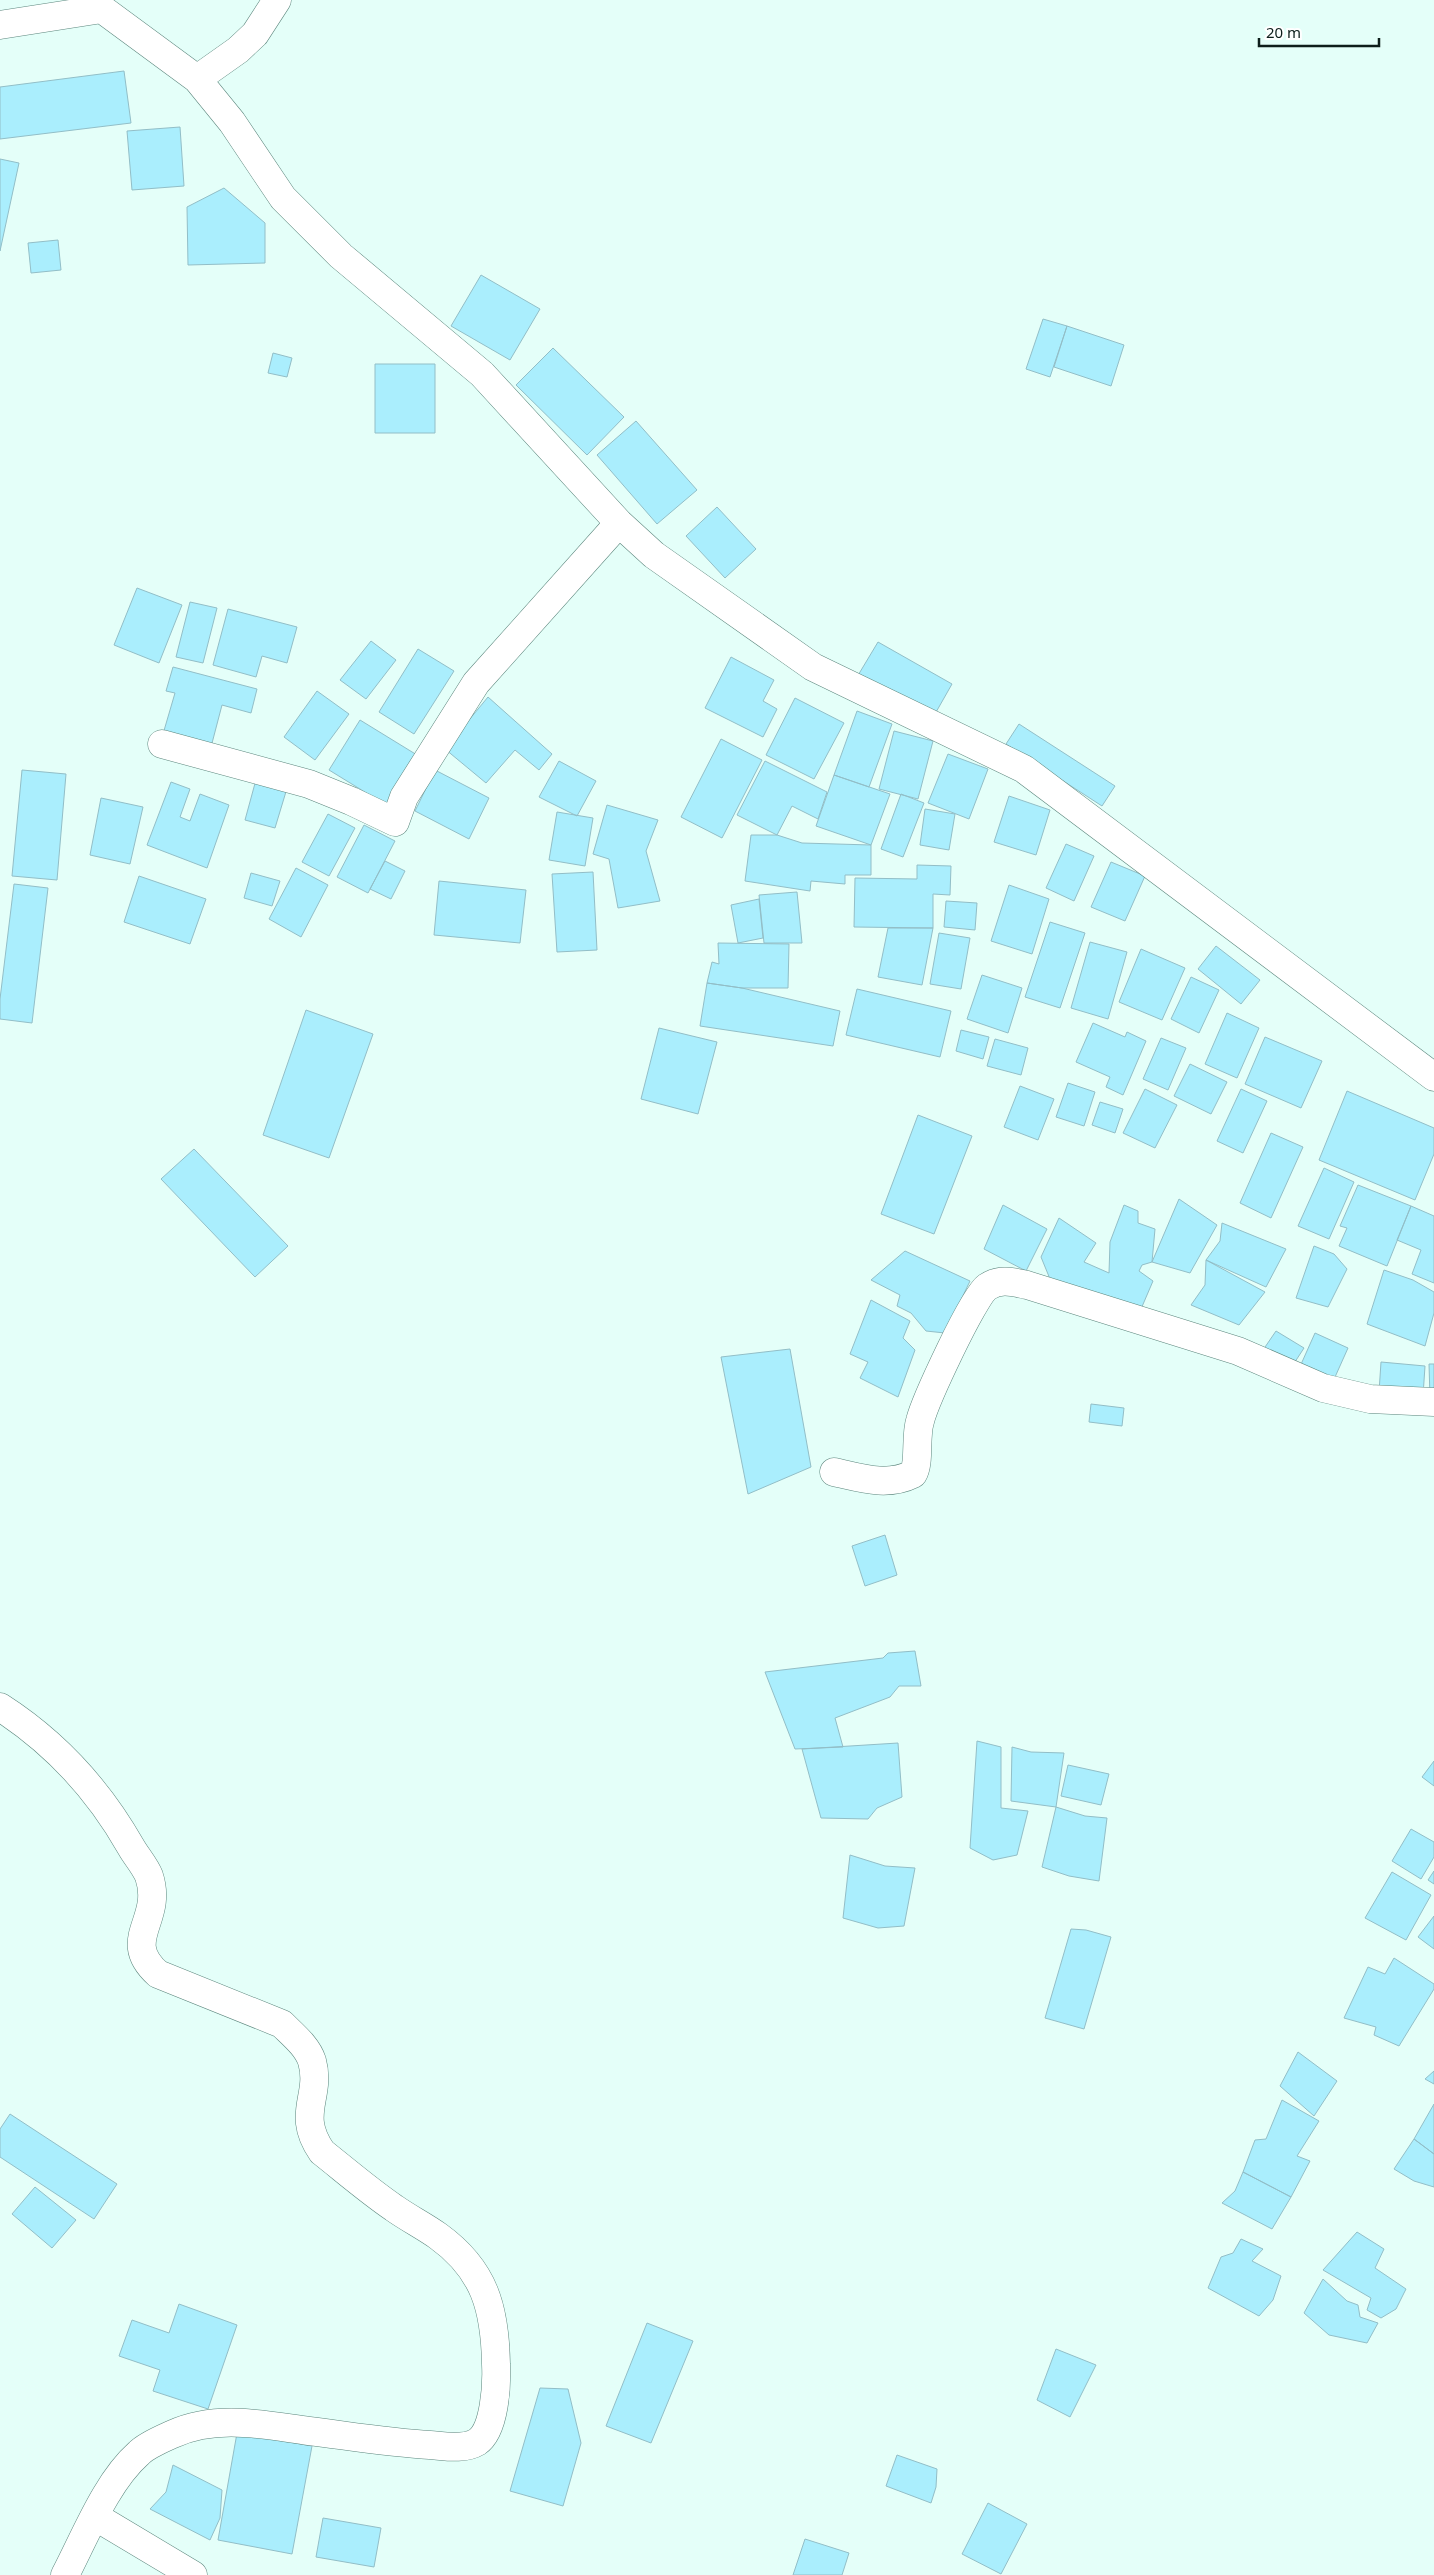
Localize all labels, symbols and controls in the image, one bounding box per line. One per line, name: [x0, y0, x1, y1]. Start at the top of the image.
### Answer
scale bar: [1259, 15, 1379, 47]
text: 20 m: [1266, 22, 1301, 42]

